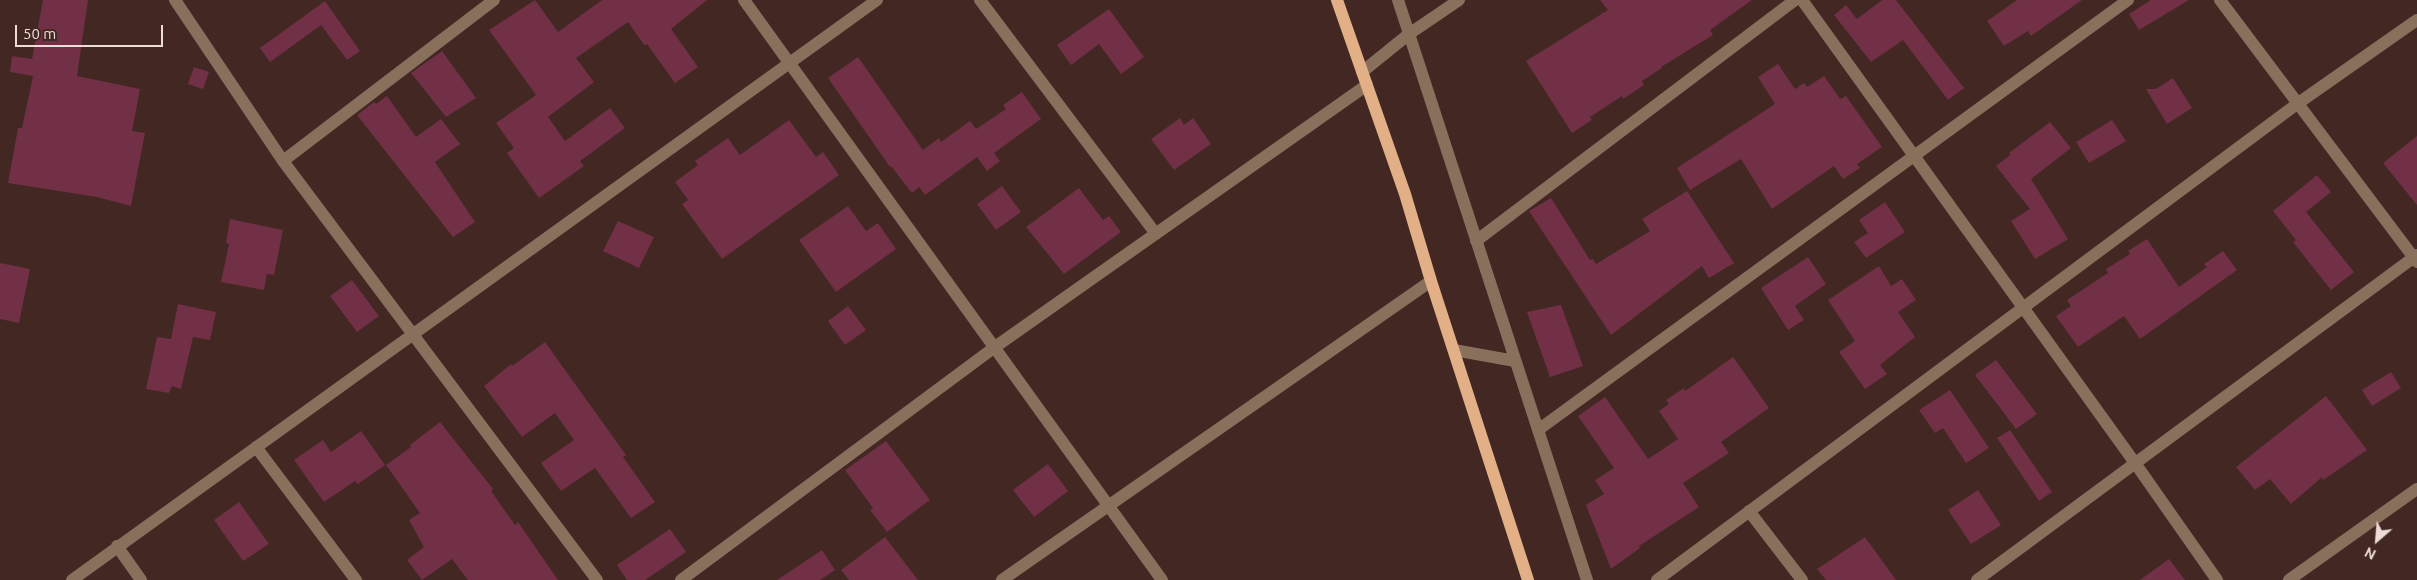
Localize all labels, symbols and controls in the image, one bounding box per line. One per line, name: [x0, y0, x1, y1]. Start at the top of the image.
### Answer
scale bar: [18, 15, 165, 47]
text: 50 m: [23, 25, 56, 42]
north arrow: [2352, 515, 2402, 565]
text: N: [2362, 544, 2378, 563]

